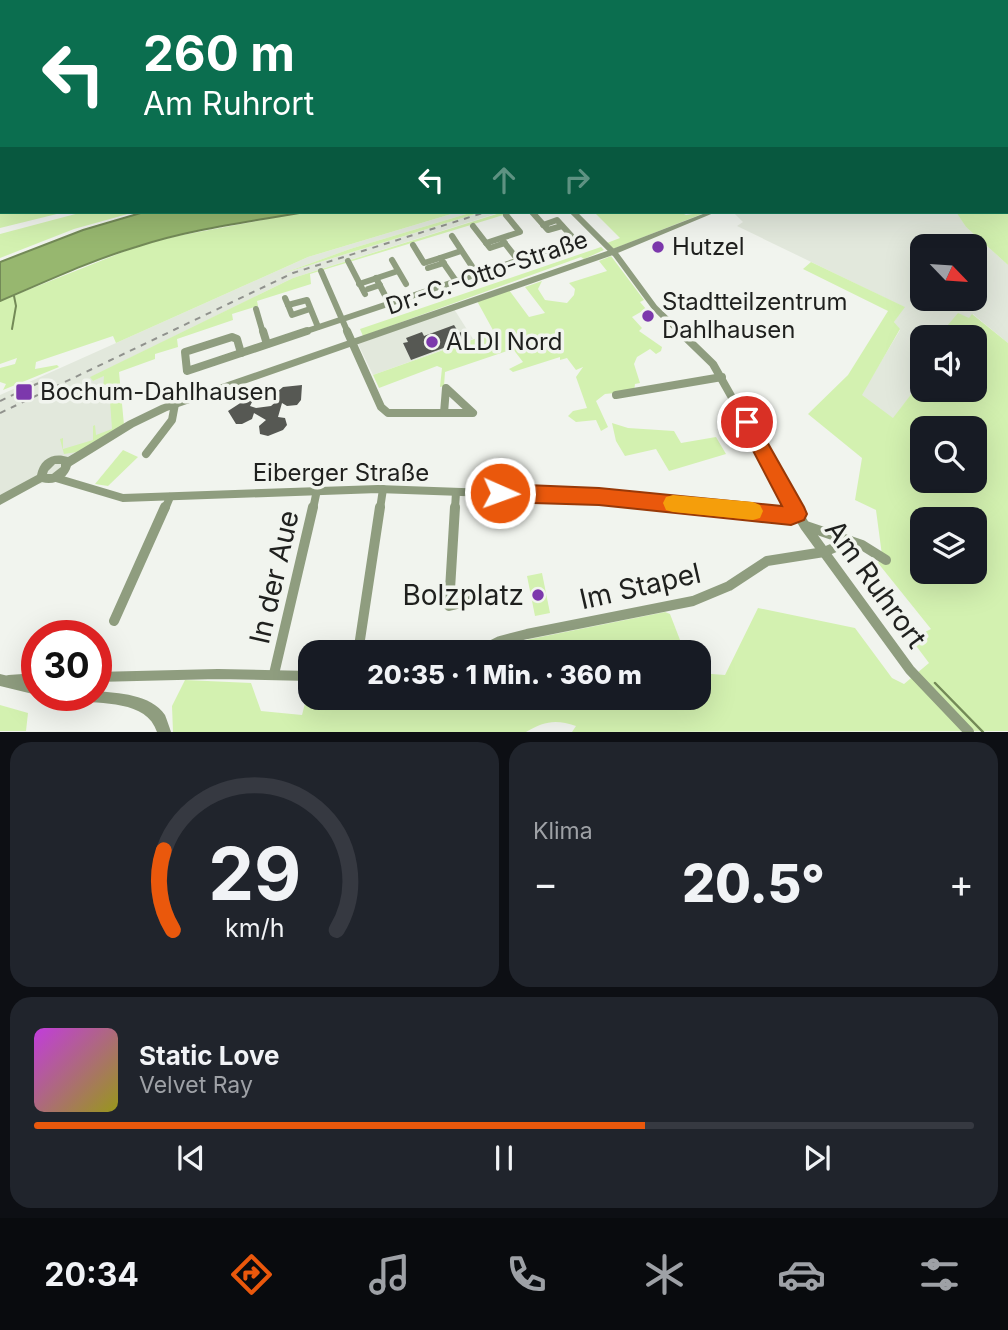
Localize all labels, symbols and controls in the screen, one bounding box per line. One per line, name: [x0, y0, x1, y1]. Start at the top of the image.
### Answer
text: 260 m: [143, 24, 295, 83]
icon: left: [28, 28, 119, 119]
text: Am Ruhrort: [143, 84, 314, 123]
icon: left: [412, 161, 450, 199]
icon: ahead: [485, 161, 523, 199]
icon: right: [558, 161, 596, 199]
street label: Dr.-C.-Otto-Straße: [382, 224, 592, 321]
place label: Hutzel: [672, 232, 745, 261]
north arrow: [910, 234, 987, 312]
map controls: [910, 234, 987, 584]
marker: Hutzel: [650, 239, 666, 255]
place label: Stadtteilzentrum Dahlhausen: [662, 287, 848, 344]
marker: Stadtteilzentrum Dahlhausen: [640, 308, 656, 324]
button: sound: [910, 325, 987, 402]
place label: ALDI Nord: [446, 327, 562, 356]
marker: ALDI Nord: [424, 334, 440, 350]
place label: Bochum-Dahlhausen: [40, 377, 278, 406]
marker: Bochum-Dahlhausen: [14, 382, 34, 402]
pin: [717, 392, 777, 452]
icon: arrive: [728, 403, 766, 441]
button: search: [910, 416, 987, 493]
position arrow: [463, 456, 537, 530]
street label: Eiberger Straße: [253, 458, 429, 487]
street label: In der Aue: [242, 507, 306, 647]
button: layers: [910, 507, 987, 584]
street label: Am Ruhrort: [818, 513, 934, 655]
street label: Im Stapel: [576, 556, 704, 616]
place label: Bolzplatz: [402, 578, 524, 612]
marker: Bolzplatz: [530, 587, 546, 603]
speed limit sign: 30: [21, 620, 112, 711]
text: 20:35 · 1 Min. · 360 m: [367, 659, 642, 690]
text: Klima: [533, 817, 593, 845]
text: 29: [208, 830, 301, 919]
text: 20.5°: [682, 852, 825, 915]
text: −: [533, 860, 558, 906]
text: +: [949, 860, 974, 906]
text: km/h: [225, 913, 284, 943]
text: Static Love: [139, 1040, 280, 1071]
text: Velvet Ray: [139, 1071, 253, 1099]
icon: previous: [172, 1139, 210, 1177]
icon: pause: [485, 1139, 523, 1177]
icon: next: [798, 1139, 836, 1177]
icon: directions: [227, 1250, 276, 1299]
icon: music: [365, 1250, 414, 1299]
icon: phone: [502, 1250, 551, 1299]
icon: climate: [640, 1250, 689, 1299]
icon: car: [777, 1250, 826, 1299]
icon: filters: [915, 1250, 964, 1299]
text: 20:34: [44, 1255, 139, 1294]

